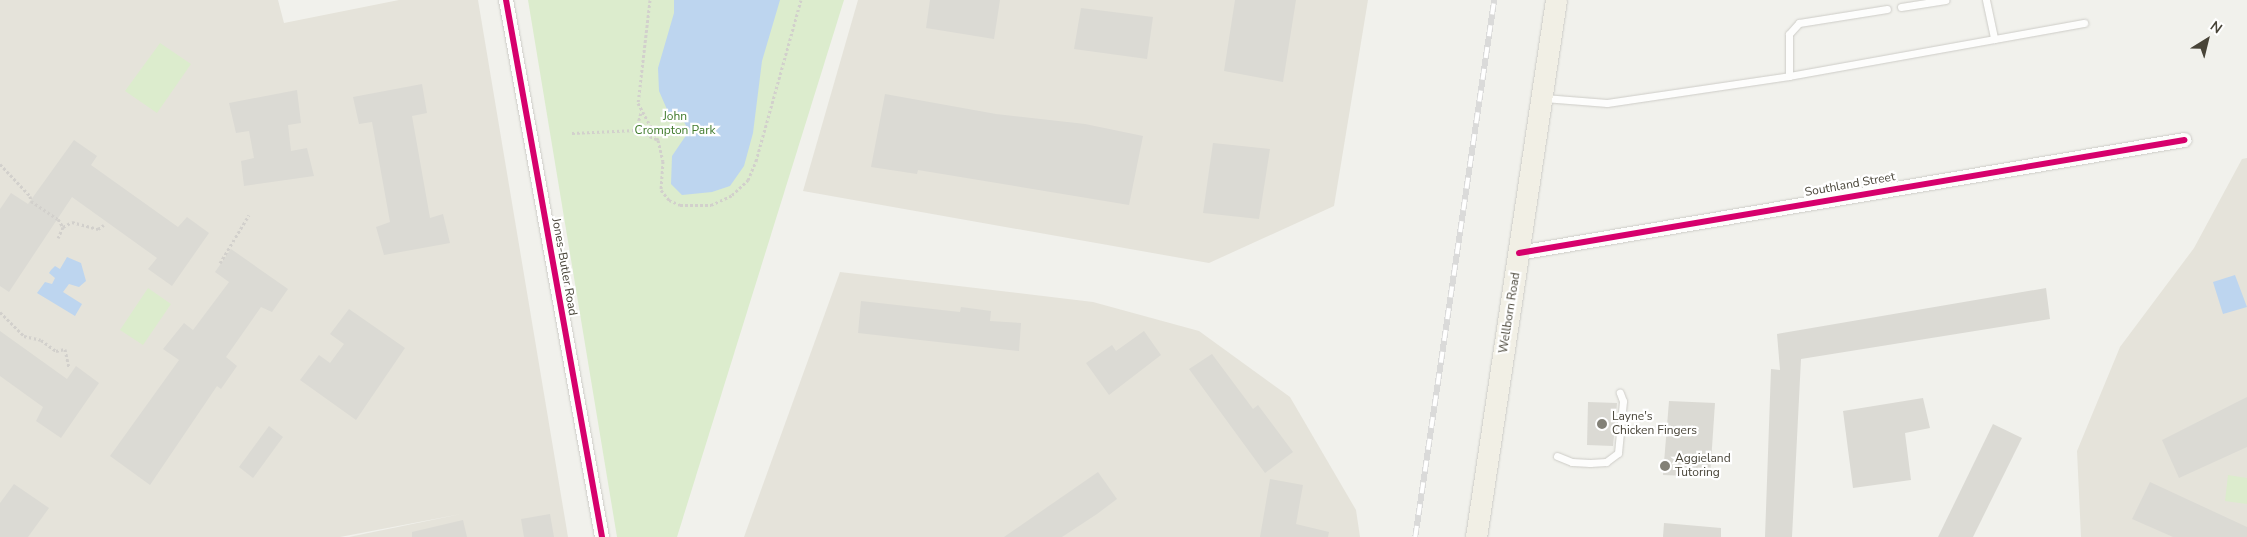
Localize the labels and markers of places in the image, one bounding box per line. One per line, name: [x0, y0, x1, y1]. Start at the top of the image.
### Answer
place label: Layne's Chicken Fingers: [1612, 410, 1697, 438]
marker: Layne's Chicken Fingers: [1596, 418, 1608, 430]
place label: Aggieland Tutoring: [1675, 452, 1731, 480]
marker: Aggieland Tutoring: [1659, 460, 1671, 472]

